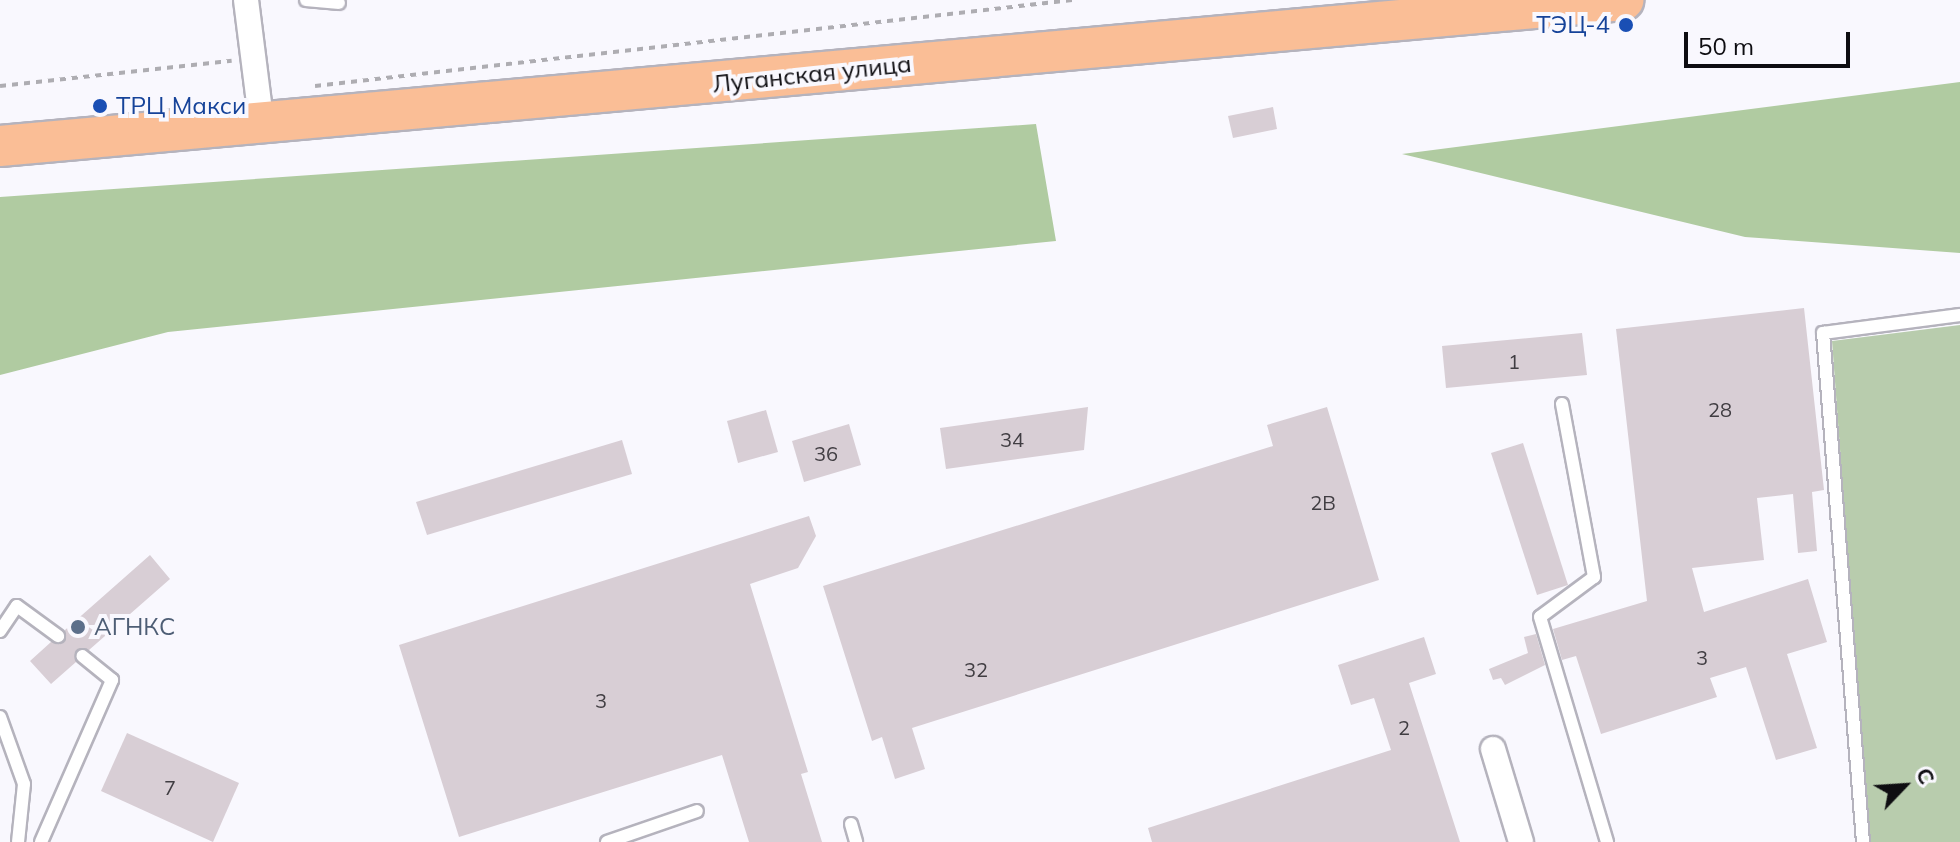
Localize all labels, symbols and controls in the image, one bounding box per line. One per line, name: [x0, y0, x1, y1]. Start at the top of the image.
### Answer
place label: ТЭЦ-4: [1536, 11, 1610, 39]
marker: ТЭЦ-4: [1617, 16, 1635, 34]
scale bar: [1688, 16, 1854, 66]
text: 50 m: [1698, 31, 1754, 61]
street label: Луганская улица: [711, 49, 913, 99]
place label: ТРЦ Макси: [116, 92, 246, 120]
marker: ТРЦ Макси: [91, 97, 109, 115]
house number: 1: [1508, 349, 1520, 373]
house number: 28: [1708, 397, 1732, 421]
house number: 34: [1000, 427, 1024, 451]
house number: 36: [814, 441, 838, 465]
house number: 2В: [1310, 490, 1336, 514]
place label: АГНКС: [94, 613, 175, 641]
marker: АГНКС: [69, 618, 87, 636]
house number: 3: [1696, 645, 1708, 669]
house number: 32: [964, 657, 988, 681]
house number: 3: [595, 688, 607, 712]
house number: 2: [1398, 715, 1410, 739]
north arrow: [1864, 746, 1944, 826]
text: С: [1910, 763, 1942, 789]
house number: 7: [164, 775, 176, 799]

